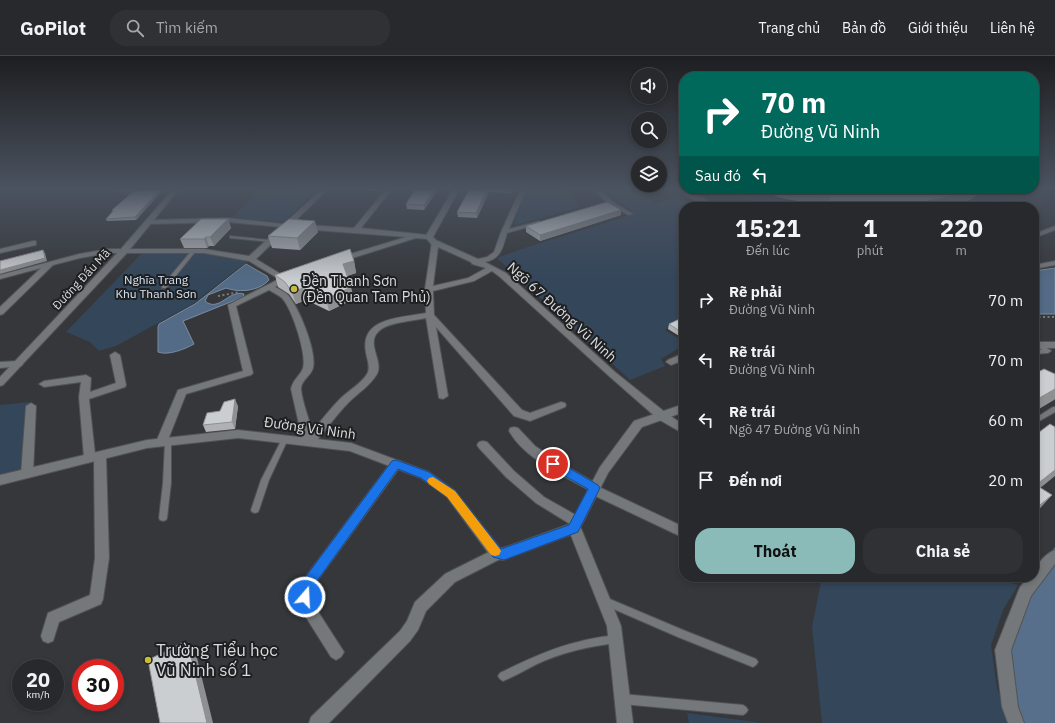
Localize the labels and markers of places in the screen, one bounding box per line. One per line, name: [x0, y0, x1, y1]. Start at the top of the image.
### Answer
place label: Đền Thanh Sơn (Đền Quan Tam Phủ): [302, 272, 431, 306]
marker: Đền Thanh Sơn (Đền Quan Tam Phủ): [289, 284, 299, 294]
pin: [536, 447, 570, 481]
place label: Trường Tiểu học Vũ Ninh số 1: [156, 639, 278, 681]
marker: Trường Tiểu học Vũ Ninh số 1: [143, 655, 153, 665]

